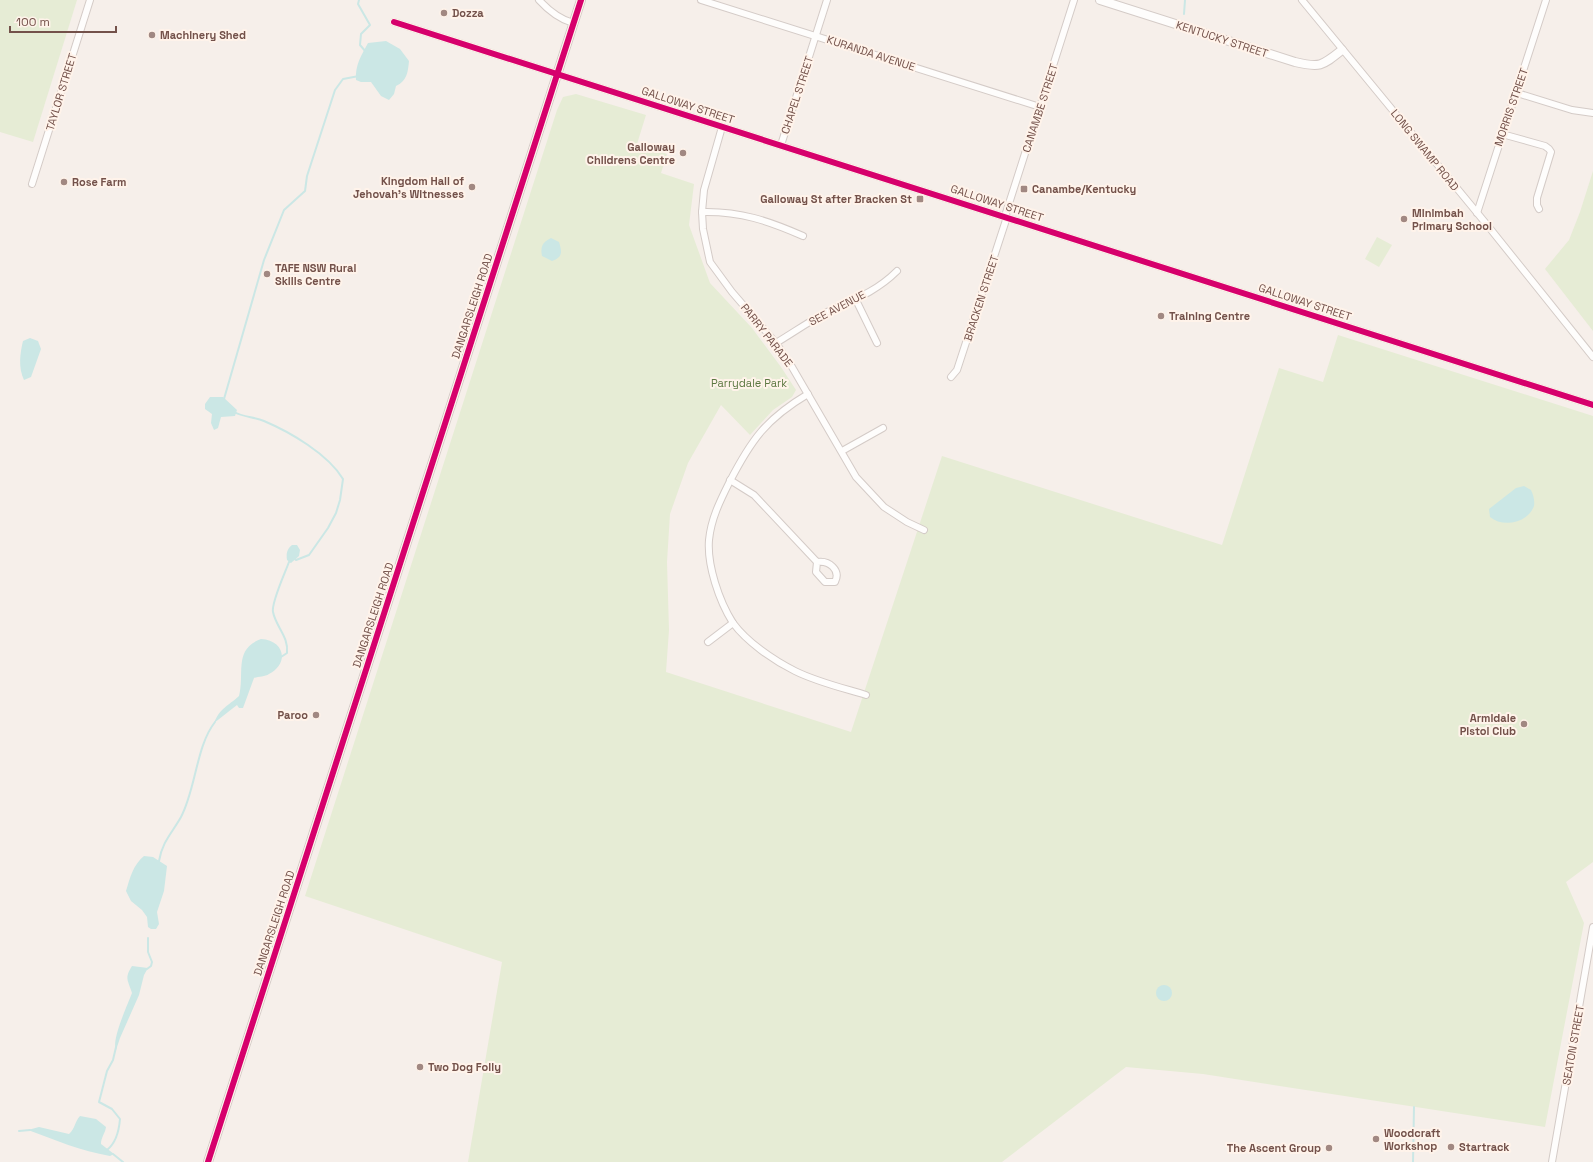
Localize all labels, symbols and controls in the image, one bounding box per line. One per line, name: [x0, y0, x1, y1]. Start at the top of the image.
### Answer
place label: Dozza: [452, 6, 484, 20]
scale bar: [10, 8, 116, 34]
marker: Dozza: [439, 8, 449, 18]
text: 100 m: [16, 14, 50, 30]
street label: KENTUCKY STREET: [1174, 18, 1270, 61]
place label: Machinery Shed: [160, 28, 246, 42]
marker: Machinery Shed: [147, 30, 157, 40]
street label: KURANDA AVENUE: [825, 32, 917, 74]
street label: TAYLOR STREET: [43, 51, 80, 132]
street label: CHAPEL STREET: [778, 54, 816, 136]
street label: CANAMBE STREET: [1019, 61, 1061, 154]
street label: MORRIS STREET: [1491, 66, 1531, 148]
street label: GALLOWAY STREET: [640, 83, 737, 127]
street label: LONG SWAMP ROAD: [1388, 106, 1462, 194]
place label: Galloway Childrens Centre: [587, 140, 675, 167]
marker: Galloway Childrens Centre: [678, 148, 688, 158]
place label: Kingdom Hall of Jehovah's Witnesses: [353, 174, 464, 201]
place label: Rose Farm: [72, 175, 126, 189]
marker: Rose Farm: [59, 177, 69, 187]
street label: GALLOWAY STREET: [949, 181, 1046, 225]
marker: Kingdom Hall of Jehovah's Witnesses: [467, 182, 477, 192]
place label: Canambe/Kentucky: [1032, 182, 1136, 196]
marker: Canambe/Kentucky: [1019, 184, 1029, 194]
place label: Galloway St after Bracken St: [760, 192, 912, 206]
marker: Galloway St after Bracken St: [915, 194, 925, 204]
place label: Minimbah Primary School: [1412, 206, 1492, 233]
marker: Minimbah Primary School: [1399, 214, 1409, 224]
street label: DANGARSLEIGH ROAD: [448, 252, 496, 360]
street label: BRACKEN STREET: [960, 253, 1002, 343]
place label: TAFE NSW Rural Skills Centre: [275, 261, 356, 288]
marker: TAFE NSW Rural Skills Centre: [262, 269, 272, 279]
street label: GALLOWAY STREET: [1257, 280, 1354, 324]
street label: SEE AVENUE: [806, 287, 868, 329]
street label: PARRY PARADE: [738, 301, 796, 369]
place label: Training Centre: [1169, 309, 1250, 323]
marker: Training Centre: [1156, 311, 1166, 321]
park label: Parrydale Park: [711, 376, 787, 390]
street label: DANGARSLEIGH ROAD: [349, 561, 397, 669]
place label: Paroo: [277, 708, 308, 722]
marker: Paroo: [311, 710, 321, 720]
place label: Armidale Pistol Club: [1460, 711, 1516, 738]
marker: Armidale Pistol Club: [1519, 719, 1529, 729]
street label: DANGARSLEIGH ROAD: [250, 869, 298, 977]
street label: SEATON STREET: [1559, 1003, 1587, 1086]
place label: Two Dog Folly: [428, 1060, 501, 1074]
marker: Two Dog Folly: [415, 1062, 425, 1072]
place label: Woodcraft Workshop: [1384, 1126, 1441, 1153]
marker: Woodcraft Workshop: [1371, 1134, 1381, 1144]
place label: Startrack: [1459, 1140, 1510, 1154]
place label: The Ascent Group: [1227, 1141, 1321, 1155]
marker: Startrack: [1446, 1142, 1456, 1152]
marker: The Ascent Group: [1324, 1143, 1334, 1153]

